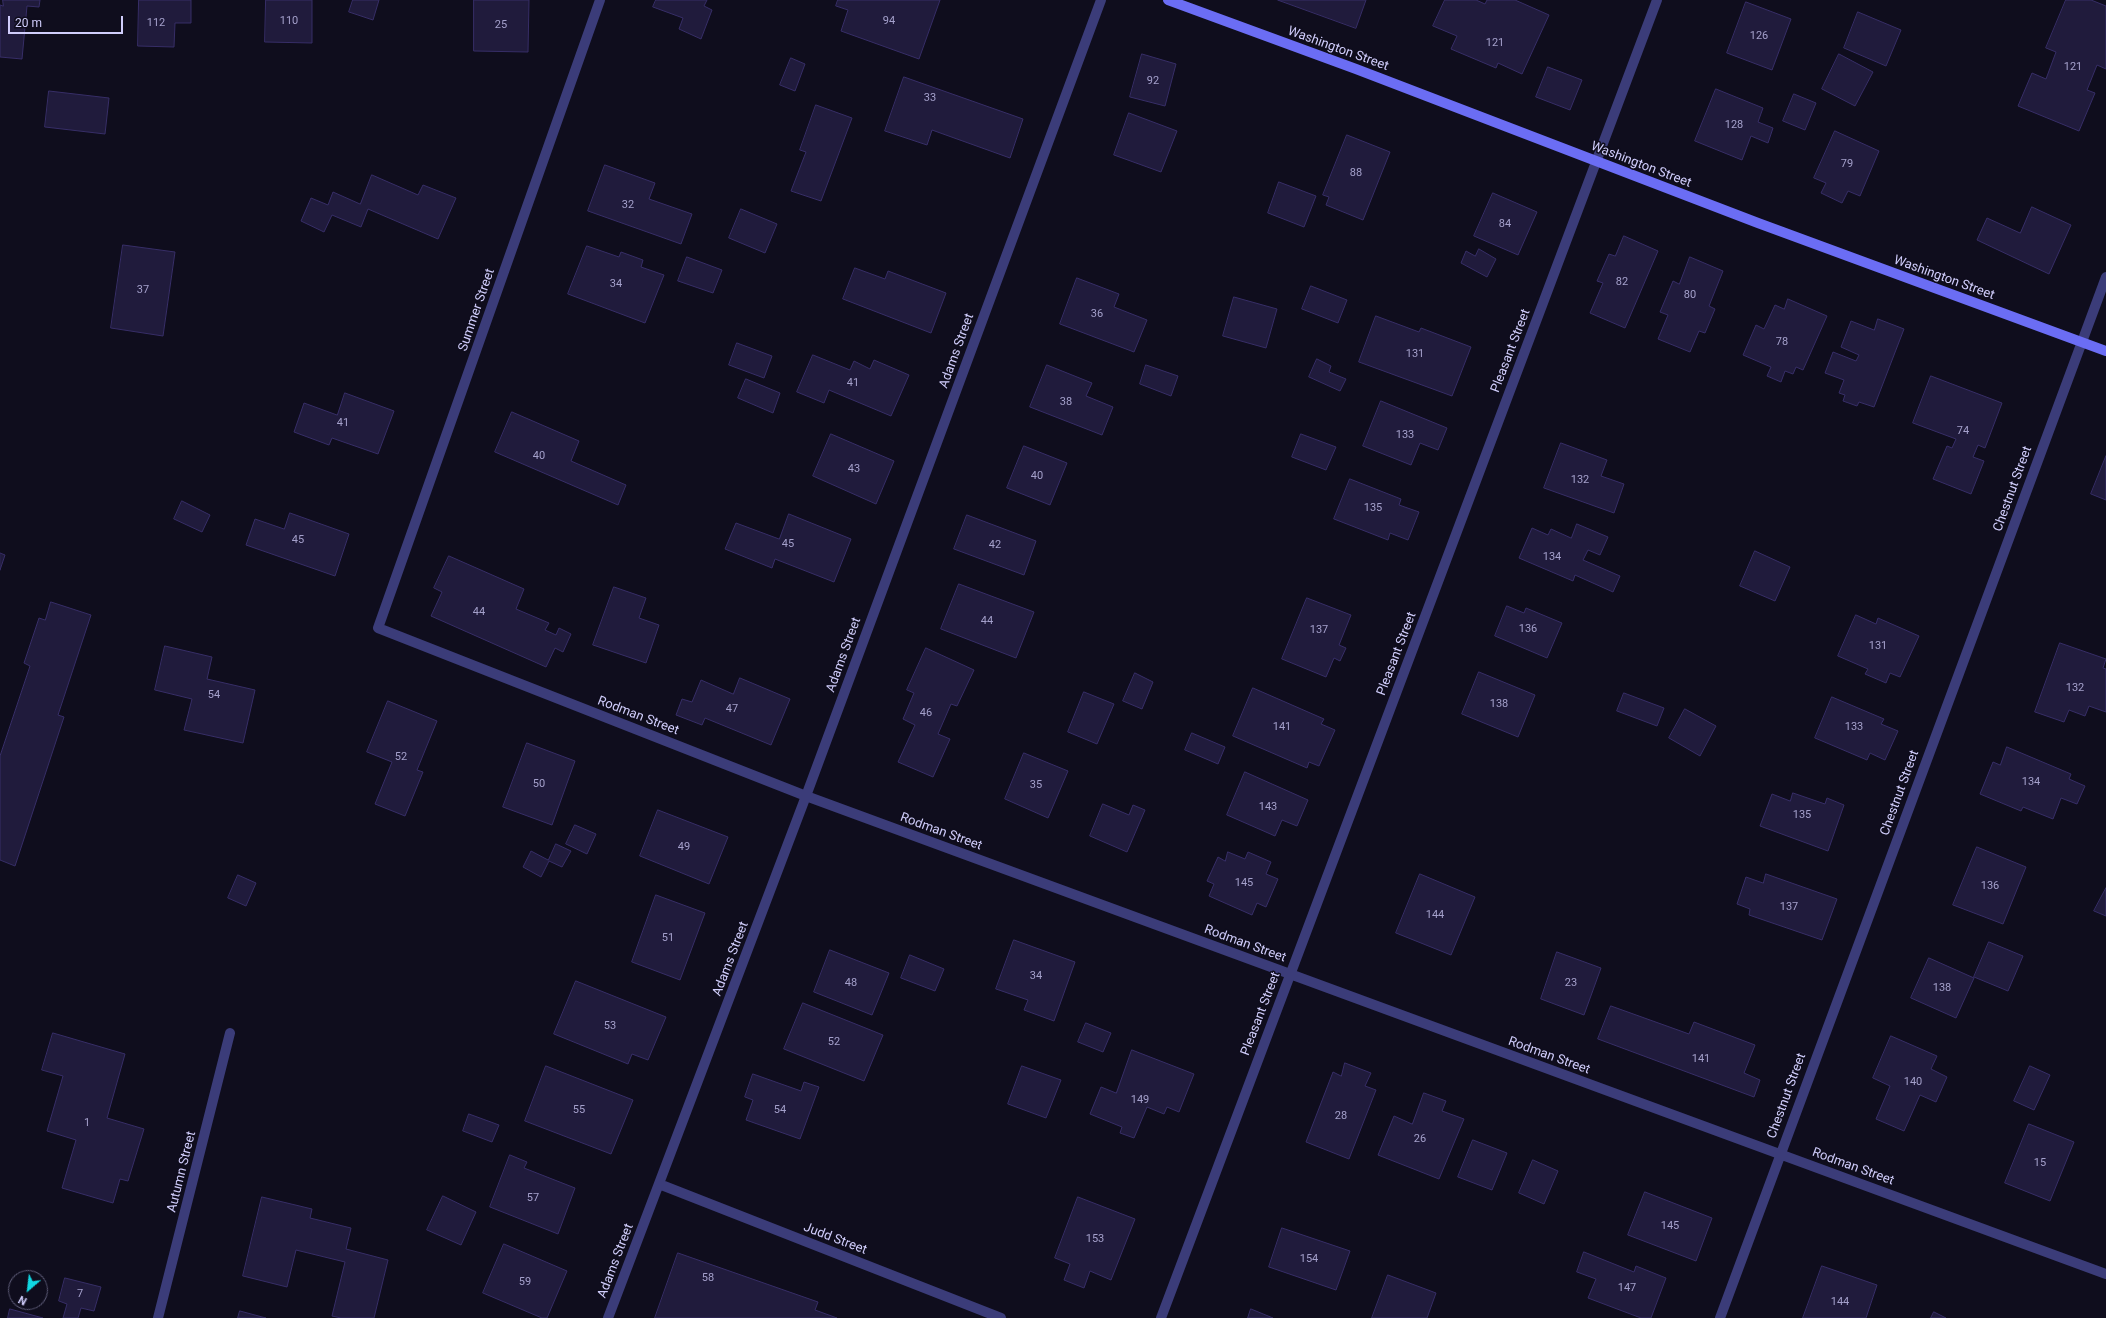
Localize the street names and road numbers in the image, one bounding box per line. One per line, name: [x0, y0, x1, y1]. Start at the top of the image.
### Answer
street label: Washington Street: [1285, 24, 1391, 74]
street label: Washington Street: [1589, 139, 1693, 191]
street label: Washington Street: [1891, 253, 1997, 303]
street label: Summer Street: [456, 267, 498, 353]
street label: Pleasant Street: [1488, 307, 1534, 395]
street label: Adams Street: [936, 311, 978, 391]
street label: Chestnut Street: [1990, 444, 2036, 534]
street label: Pleasant Street: [1374, 610, 1420, 698]
street label: Adams Street: [823, 615, 865, 695]
street label: Rodman Street: [595, 693, 681, 739]
street label: Chestnut Street: [1877, 748, 1923, 838]
street label: Rodman Street: [898, 810, 984, 854]
street label: Adams Street: [710, 920, 752, 998]
street label: Rodman Street: [1202, 922, 1288, 966]
street label: Pleasant Street: [1238, 970, 1284, 1058]
street label: Rodman Street: [1506, 1034, 1592, 1078]
street label: Chestnut Street: [1764, 1051, 1810, 1141]
street label: Autumn Street: [164, 1130, 200, 1214]
street label: Rodman Street: [1810, 1145, 1896, 1189]
street label: Judd Street: [801, 1220, 869, 1258]
street label: Adams Street: [595, 1222, 637, 1300]

